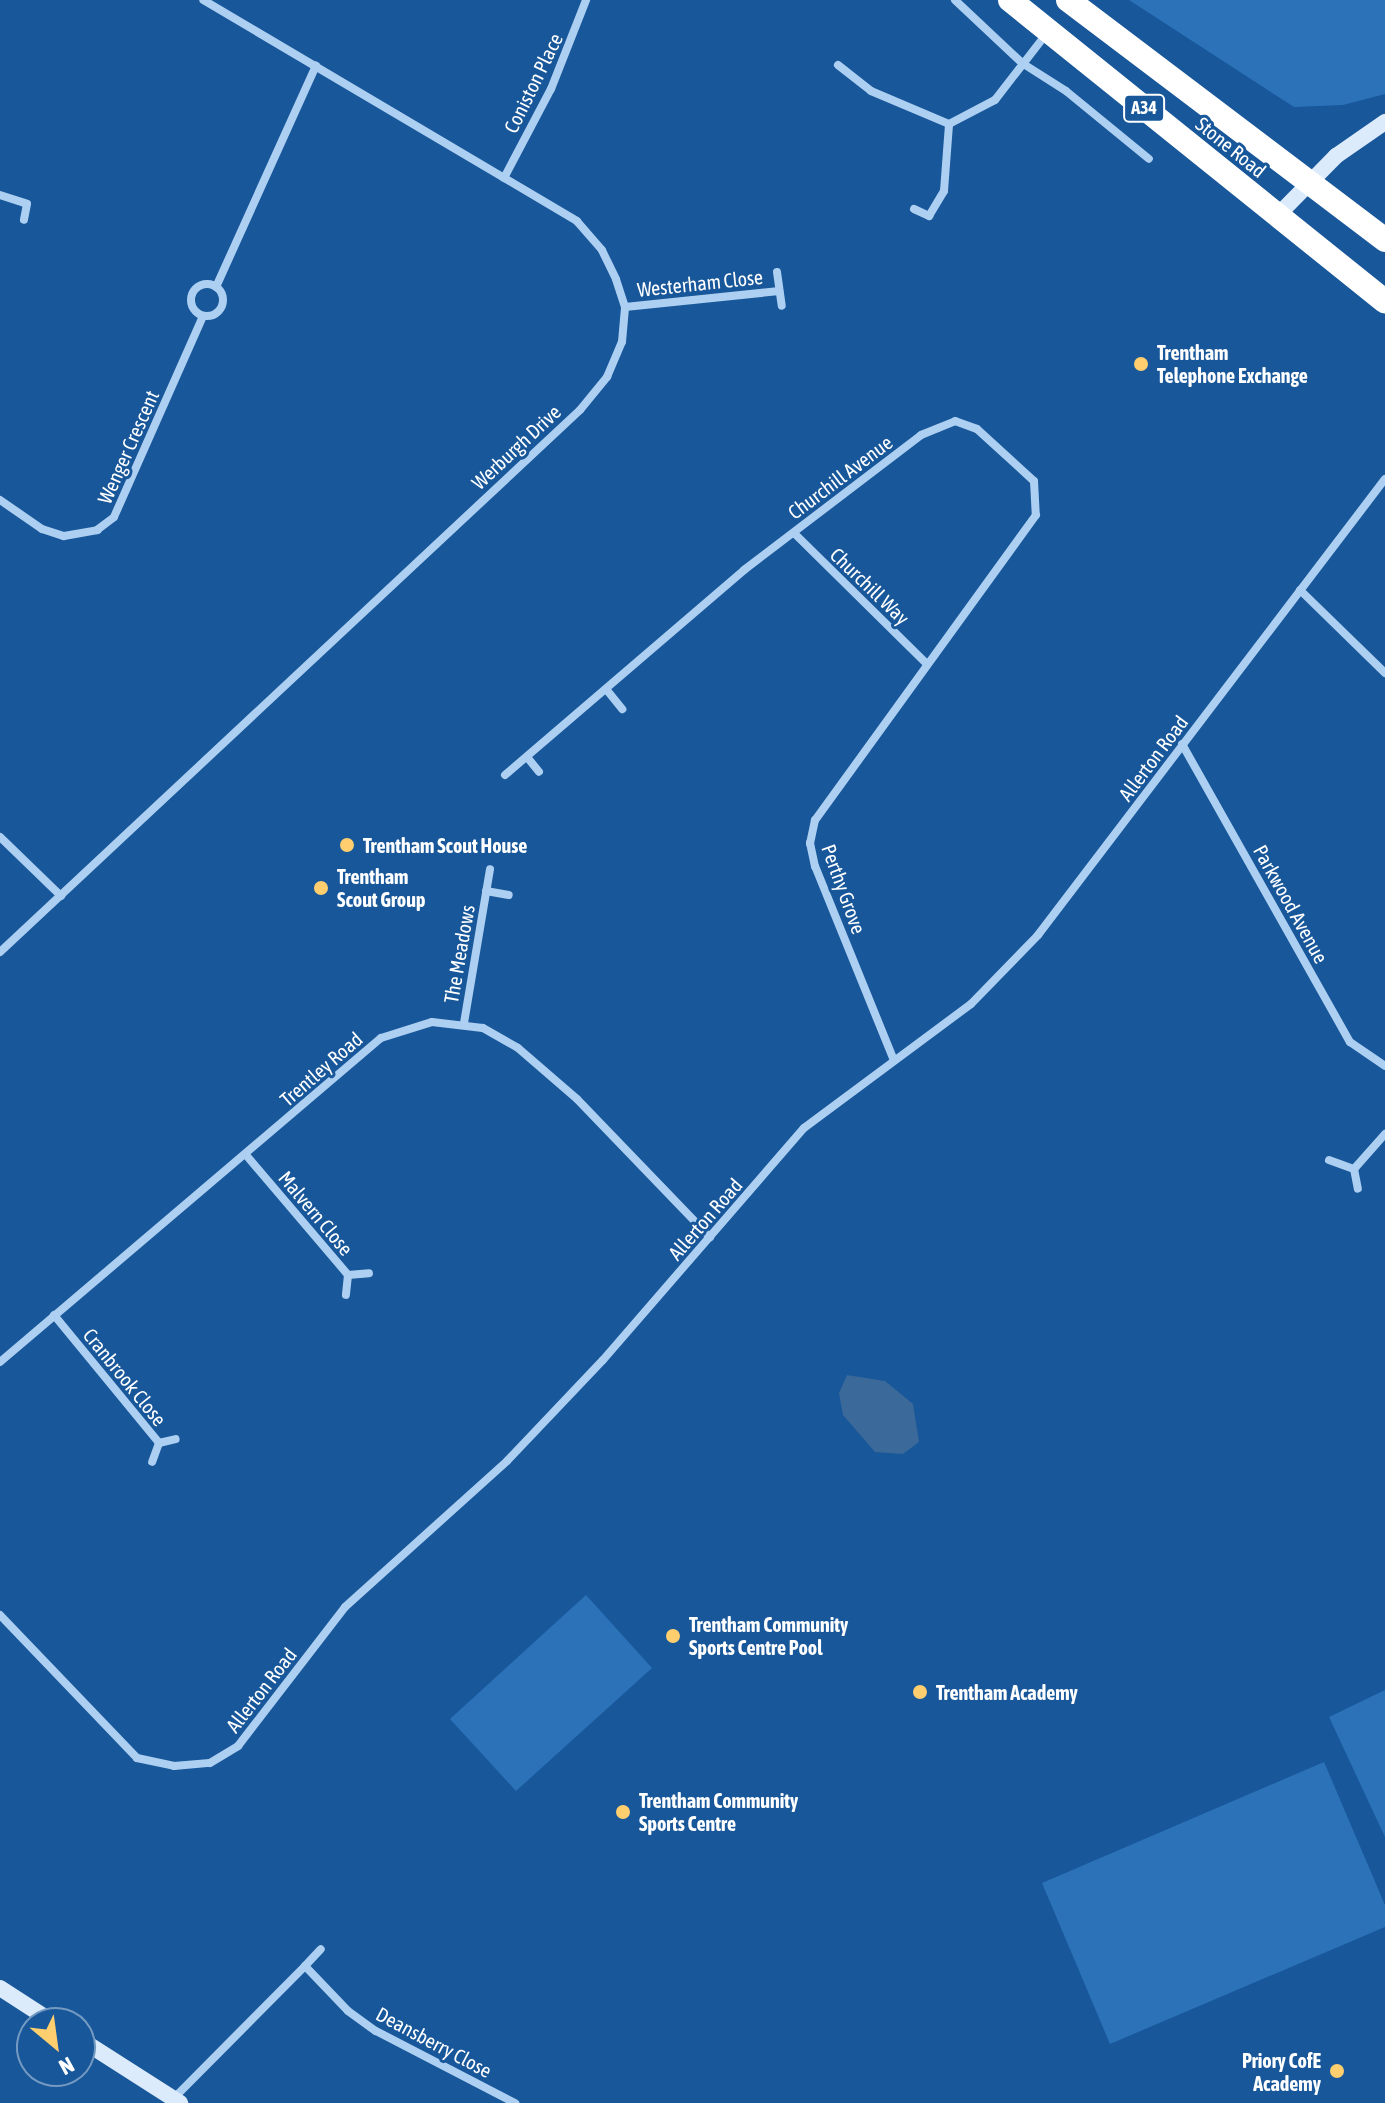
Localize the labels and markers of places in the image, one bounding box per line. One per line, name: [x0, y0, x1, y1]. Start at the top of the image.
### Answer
place label: Trentham Telephone Exchange: [1157, 340, 1308, 387]
marker: Trentham Telephone Exchange: [1132, 355, 1150, 373]
place label: Trentham Scout House: [363, 833, 527, 857]
marker: Trentham Scout House: [338, 836, 356, 854]
place label: Trentham Scout Group: [337, 864, 425, 911]
marker: Trentham Scout Group: [312, 879, 330, 897]
place label: Trentham Community Sports Centre Pool: [689, 1612, 848, 1659]
marker: Trentham Community Sports Centre Pool: [664, 1627, 682, 1645]
place label: Trentham Academy: [936, 1680, 1078, 1704]
marker: Trentham Academy: [911, 1683, 929, 1701]
place label: Trentham Community Sports Centre: [639, 1788, 798, 1835]
marker: Trentham Community Sports Centre: [614, 1803, 632, 1821]
place label: Priory CofE Academy: [1242, 2048, 1321, 2095]
marker: Priory CofE Academy: [1328, 2062, 1346, 2080]

